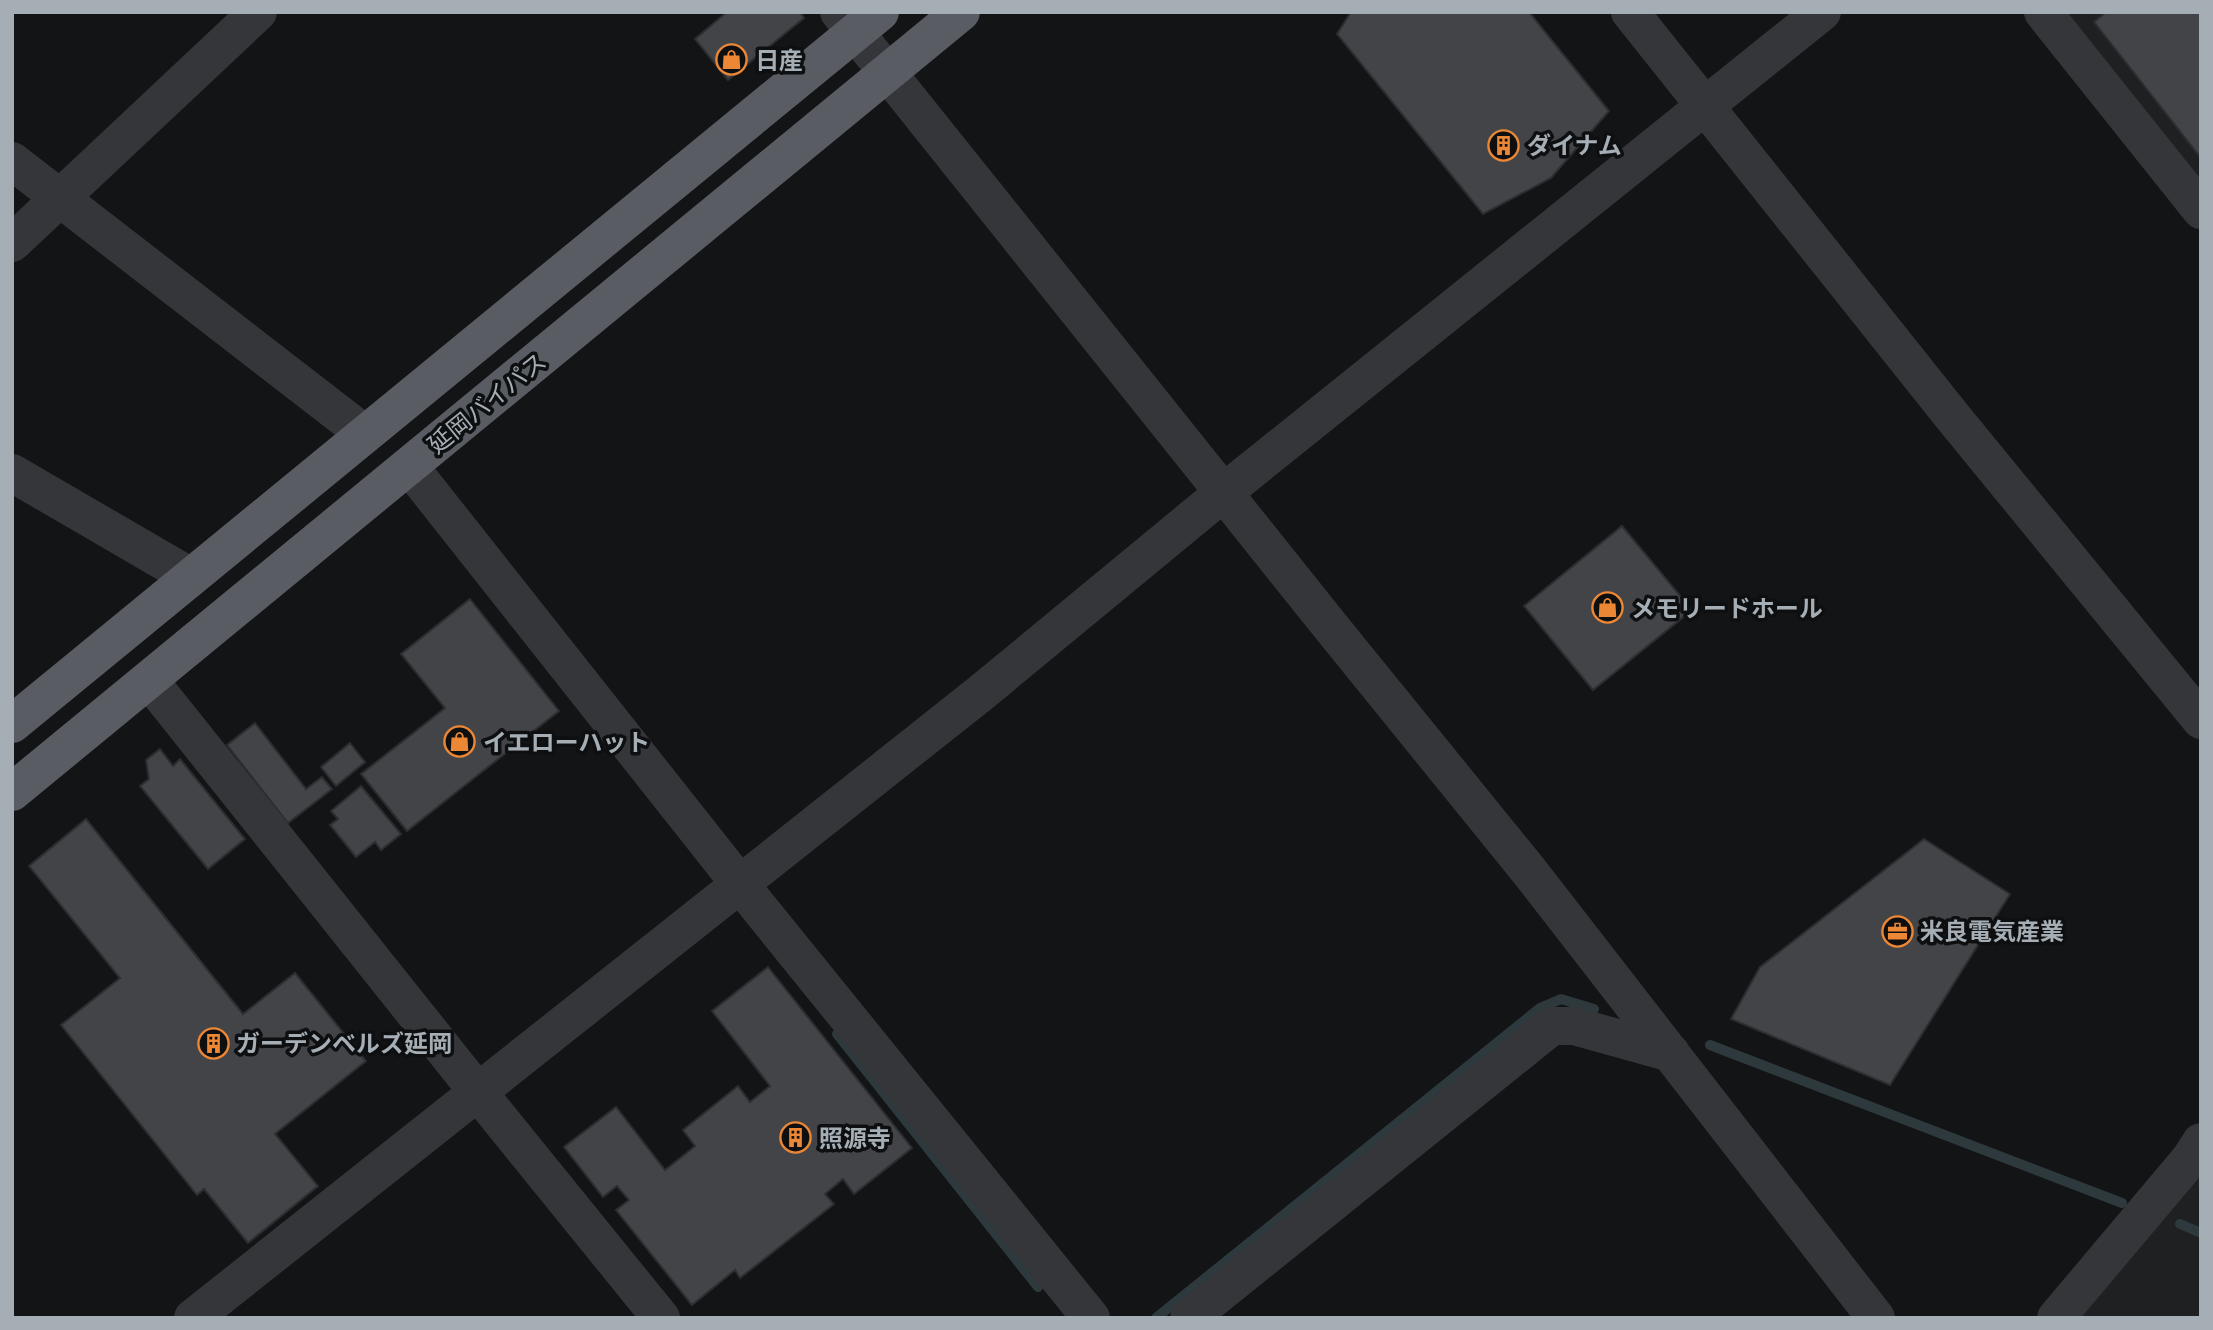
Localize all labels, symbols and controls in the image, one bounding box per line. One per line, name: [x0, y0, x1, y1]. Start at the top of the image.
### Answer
shop icon: 日産: [715, 43, 749, 77]
place label: 日産: [755, 43, 803, 78]
building icon: ダイナム: [1487, 128, 1521, 162]
place label: ダイナム: [1527, 128, 1622, 163]
street label: 延岡バイパス: [420, 344, 554, 462]
shop icon: メモリードホール: [1591, 591, 1625, 625]
place label: メモリードホール: [1631, 591, 1823, 626]
shop icon: イエローハット: [443, 725, 477, 759]
place label: イエローハット: [483, 725, 650, 760]
office icon: 米良電気産業: [1880, 914, 1914, 948]
place label: 米良電気産業: [1920, 914, 2064, 949]
building icon: ガーデンベルズ延岡: [196, 1026, 230, 1060]
place label: ガーデンベルズ延岡: [236, 1026, 452, 1061]
building icon: 照源寺: [779, 1121, 813, 1155]
place label: 照源寺: [819, 1121, 891, 1156]

